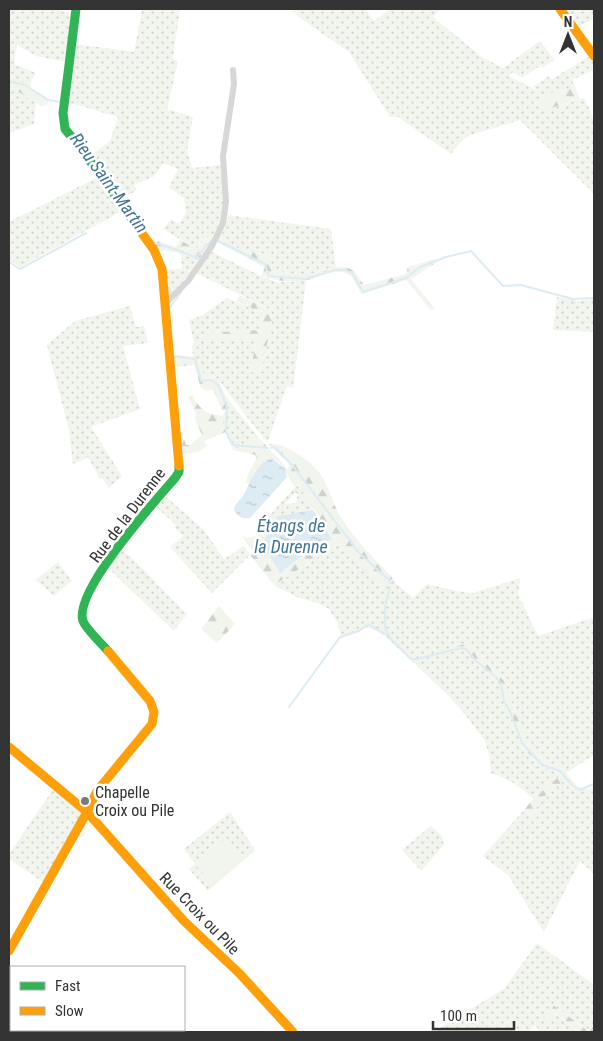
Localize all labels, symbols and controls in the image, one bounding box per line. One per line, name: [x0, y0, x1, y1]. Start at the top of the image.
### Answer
north arrow: [543, 10, 593, 60]
text: N: [564, 14, 572, 30]
water label: Rieu Saint-Martin: [66, 129, 153, 237]
street label: Rue de la Durenne: [86, 464, 169, 566]
water label: Étangs de la Durenne: [254, 515, 328, 557]
place label: Chapelle Croix ou Pile: [95, 783, 174, 820]
marker: Chapelle Croix ou Pile: [79, 795, 91, 807]
street label: Rue Croix ou Pile: [156, 868, 244, 958]
legend: [10, 966, 185, 1031]
text: Fast: [55, 977, 80, 995]
scale bar: [433, 998, 514, 1030]
text: Slow: [55, 1002, 84, 1020]
text: 100 m: [440, 1007, 477, 1025]

